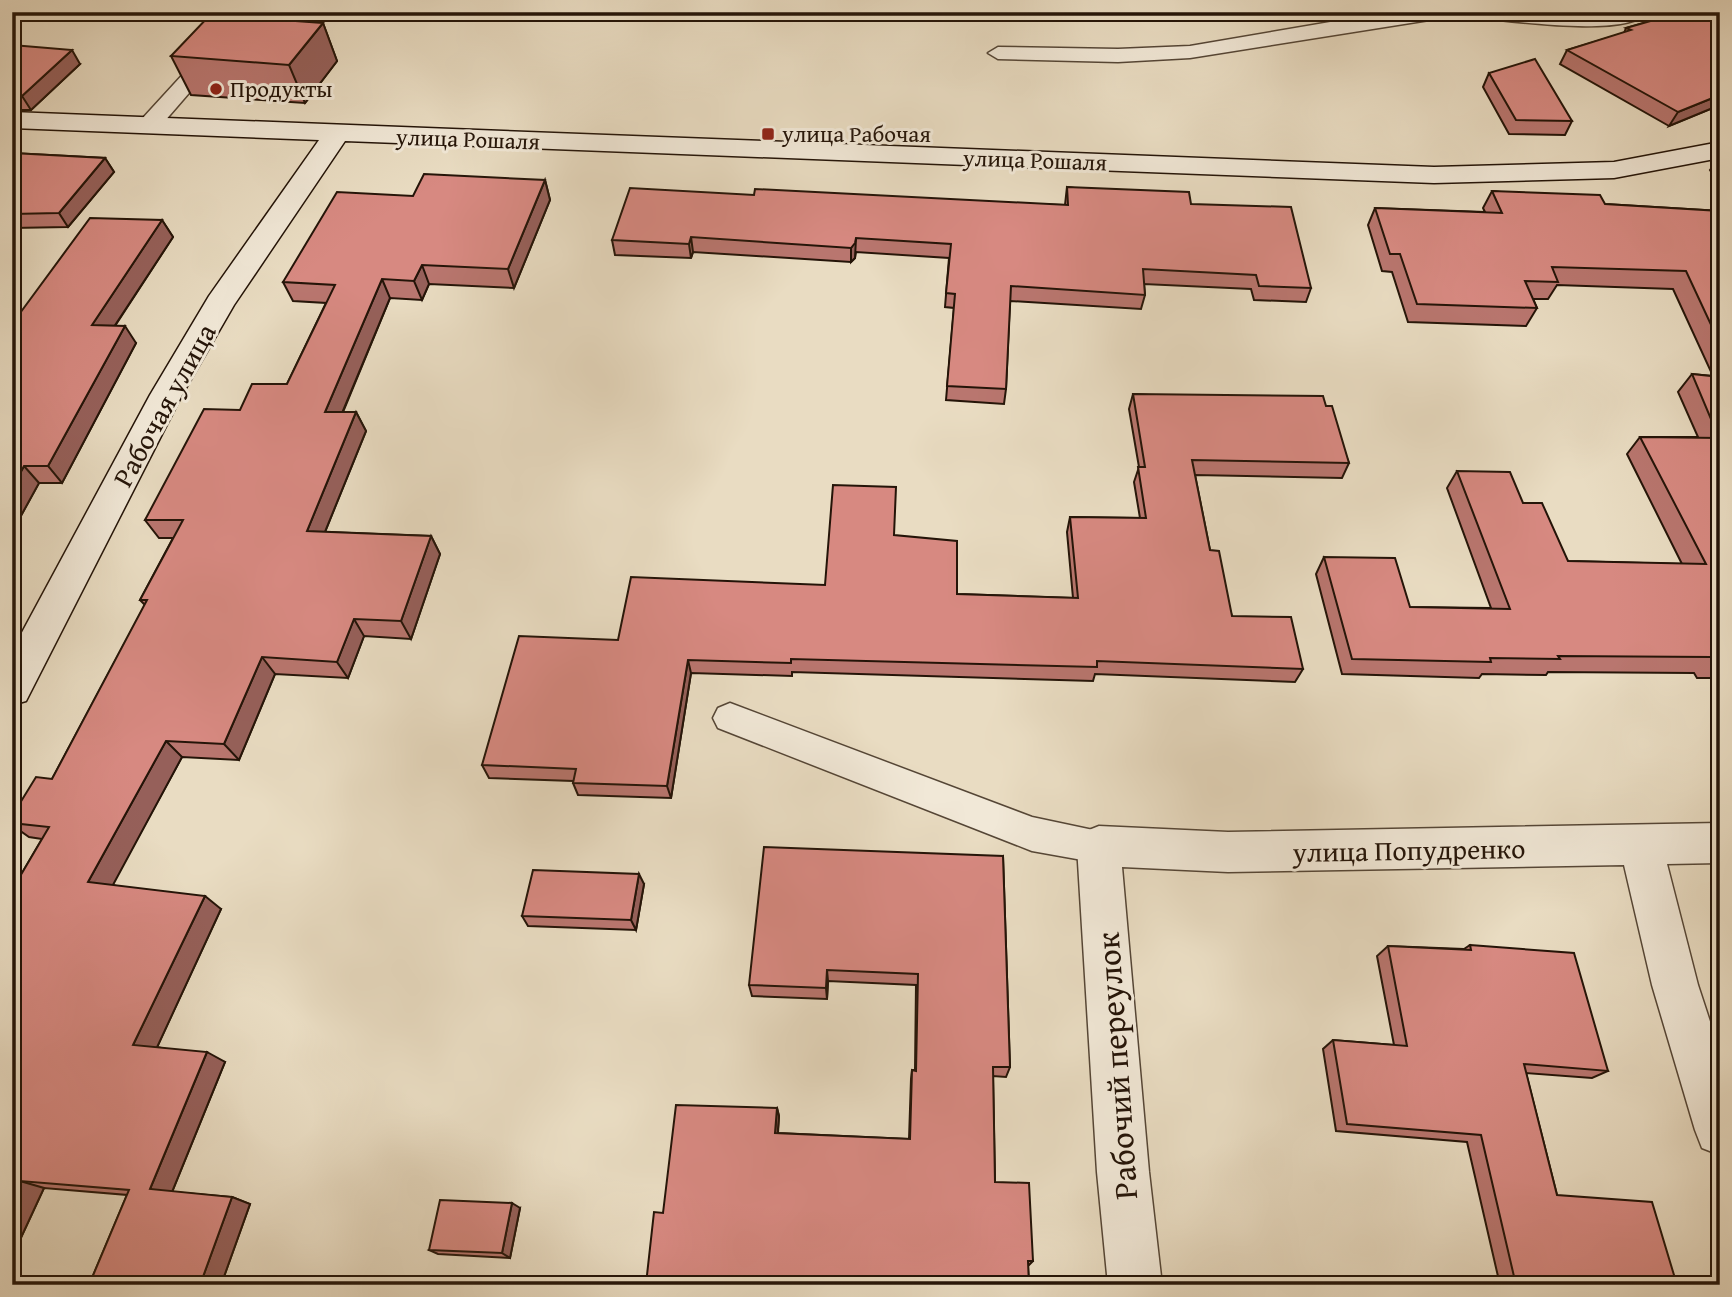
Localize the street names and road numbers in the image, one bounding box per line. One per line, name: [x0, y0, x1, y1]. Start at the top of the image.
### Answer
street label: улица Рошаля: [395, 119, 541, 158]
street label: улица Рошаля: [962, 140, 1108, 179]
street label: Рабочая улица: [102, 315, 226, 494]
street label: улица Попудренко: [1291, 827, 1526, 872]
street label: Рабочий переулок: [1083, 930, 1149, 1201]

